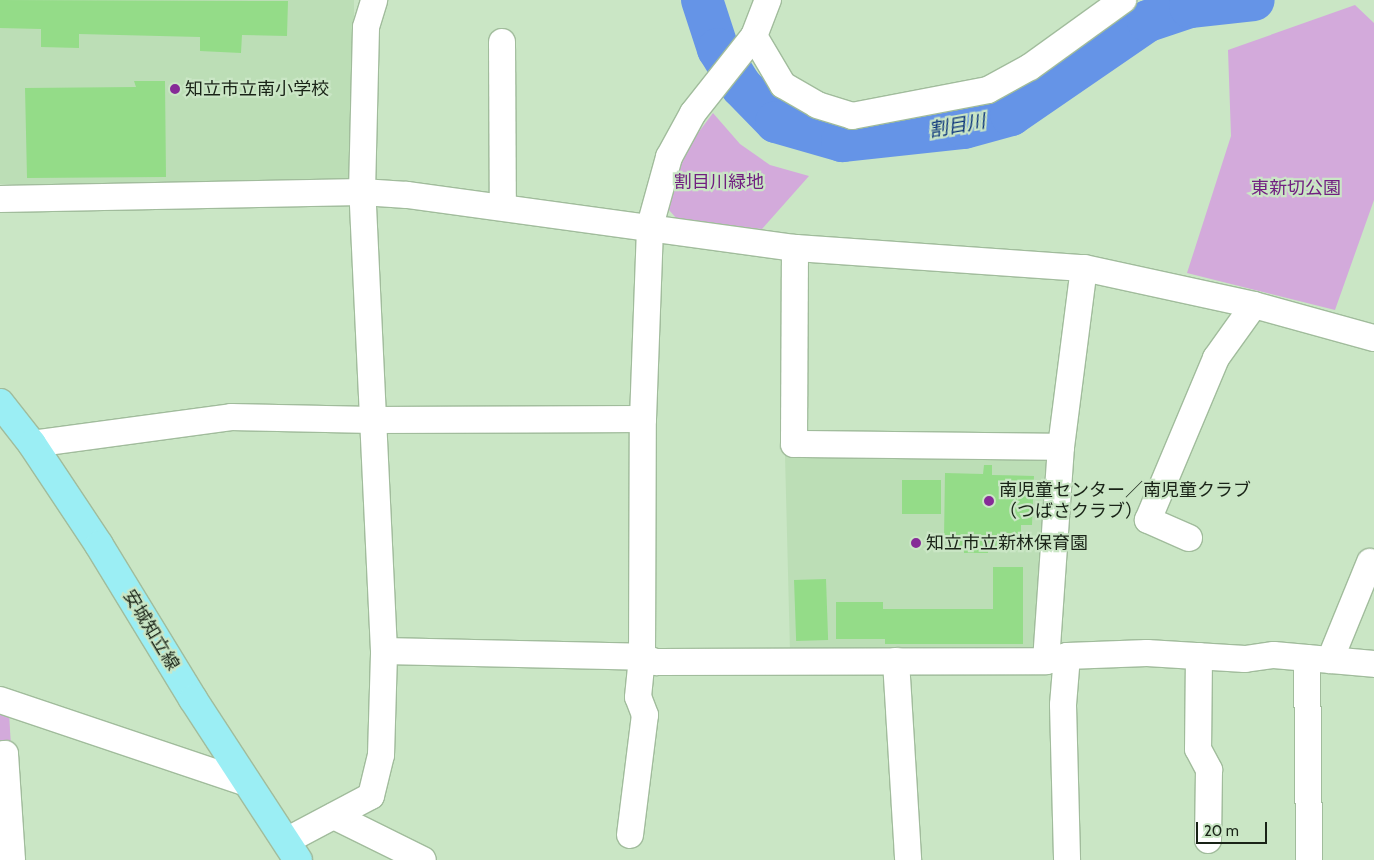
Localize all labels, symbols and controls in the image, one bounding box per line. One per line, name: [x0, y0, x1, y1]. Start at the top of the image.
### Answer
place label: 知立市立南小学校: [185, 78, 329, 100]
marker: 知立市立南小学校: [169, 83, 181, 95]
water label: 割目川: [927, 110, 987, 142]
park label: 割目川緑地: [674, 171, 764, 193]
park label: 東新切公園: [1251, 177, 1341, 199]
place label: 南児童センター／南児童クラブ （つばさクラブ）: [999, 480, 1251, 522]
marker: 南児童センター／南児童クラブ （つばさクラブ）: [983, 495, 995, 507]
place label: 知立市立新林保育園: [926, 532, 1088, 554]
marker: 知立市立新林保育園: [910, 537, 922, 549]
street label: 安城知立線: [119, 586, 183, 674]
scale bar: [1199, 812, 1270, 844]
text: 20 m: [1204, 822, 1239, 840]

